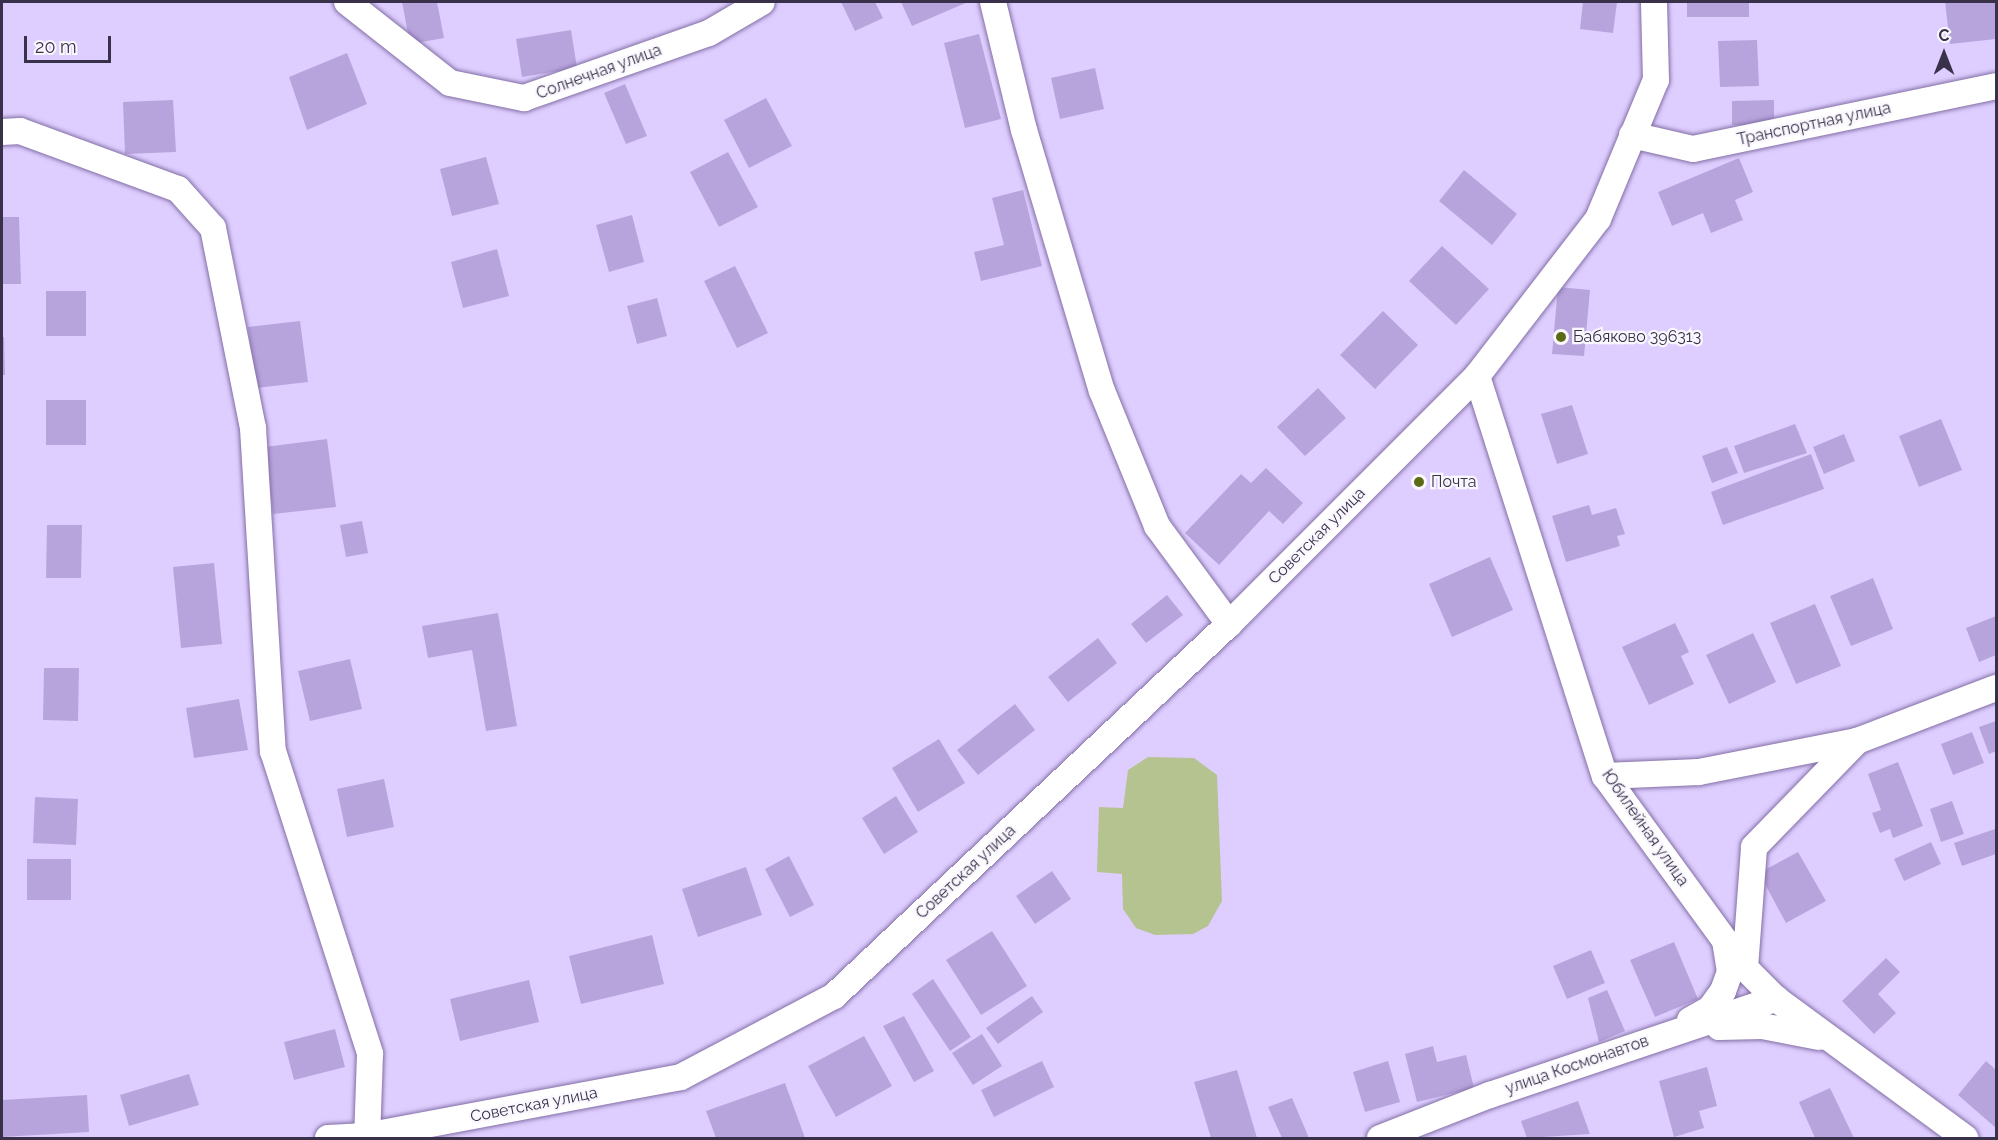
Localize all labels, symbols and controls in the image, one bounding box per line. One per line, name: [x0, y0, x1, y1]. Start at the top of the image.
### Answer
scale bar: [27, 24, 114, 62]
north arrow: [1914, 24, 1974, 84]
text: С: [1939, 26, 1949, 45]
text: 20 m: [35, 36, 77, 57]
street label: Солнечная улица: [534, 40, 664, 104]
street label: Транспортная улица: [1735, 98, 1893, 150]
place label: Бабяково 396313: [1573, 327, 1701, 347]
marker: Бабяково 396313: [1554, 330, 1568, 344]
place label: Почта: [1431, 472, 1477, 492]
marker: Почта: [1412, 475, 1426, 489]
street label: Советская улица: [1264, 483, 1370, 589]
street label: Юбилейная улица: [1597, 766, 1693, 890]
street label: Советская улица: [912, 821, 1020, 923]
street label: улица Космонавтов: [1503, 1031, 1651, 1099]
street label: Советская улица: [469, 1083, 599, 1127]

